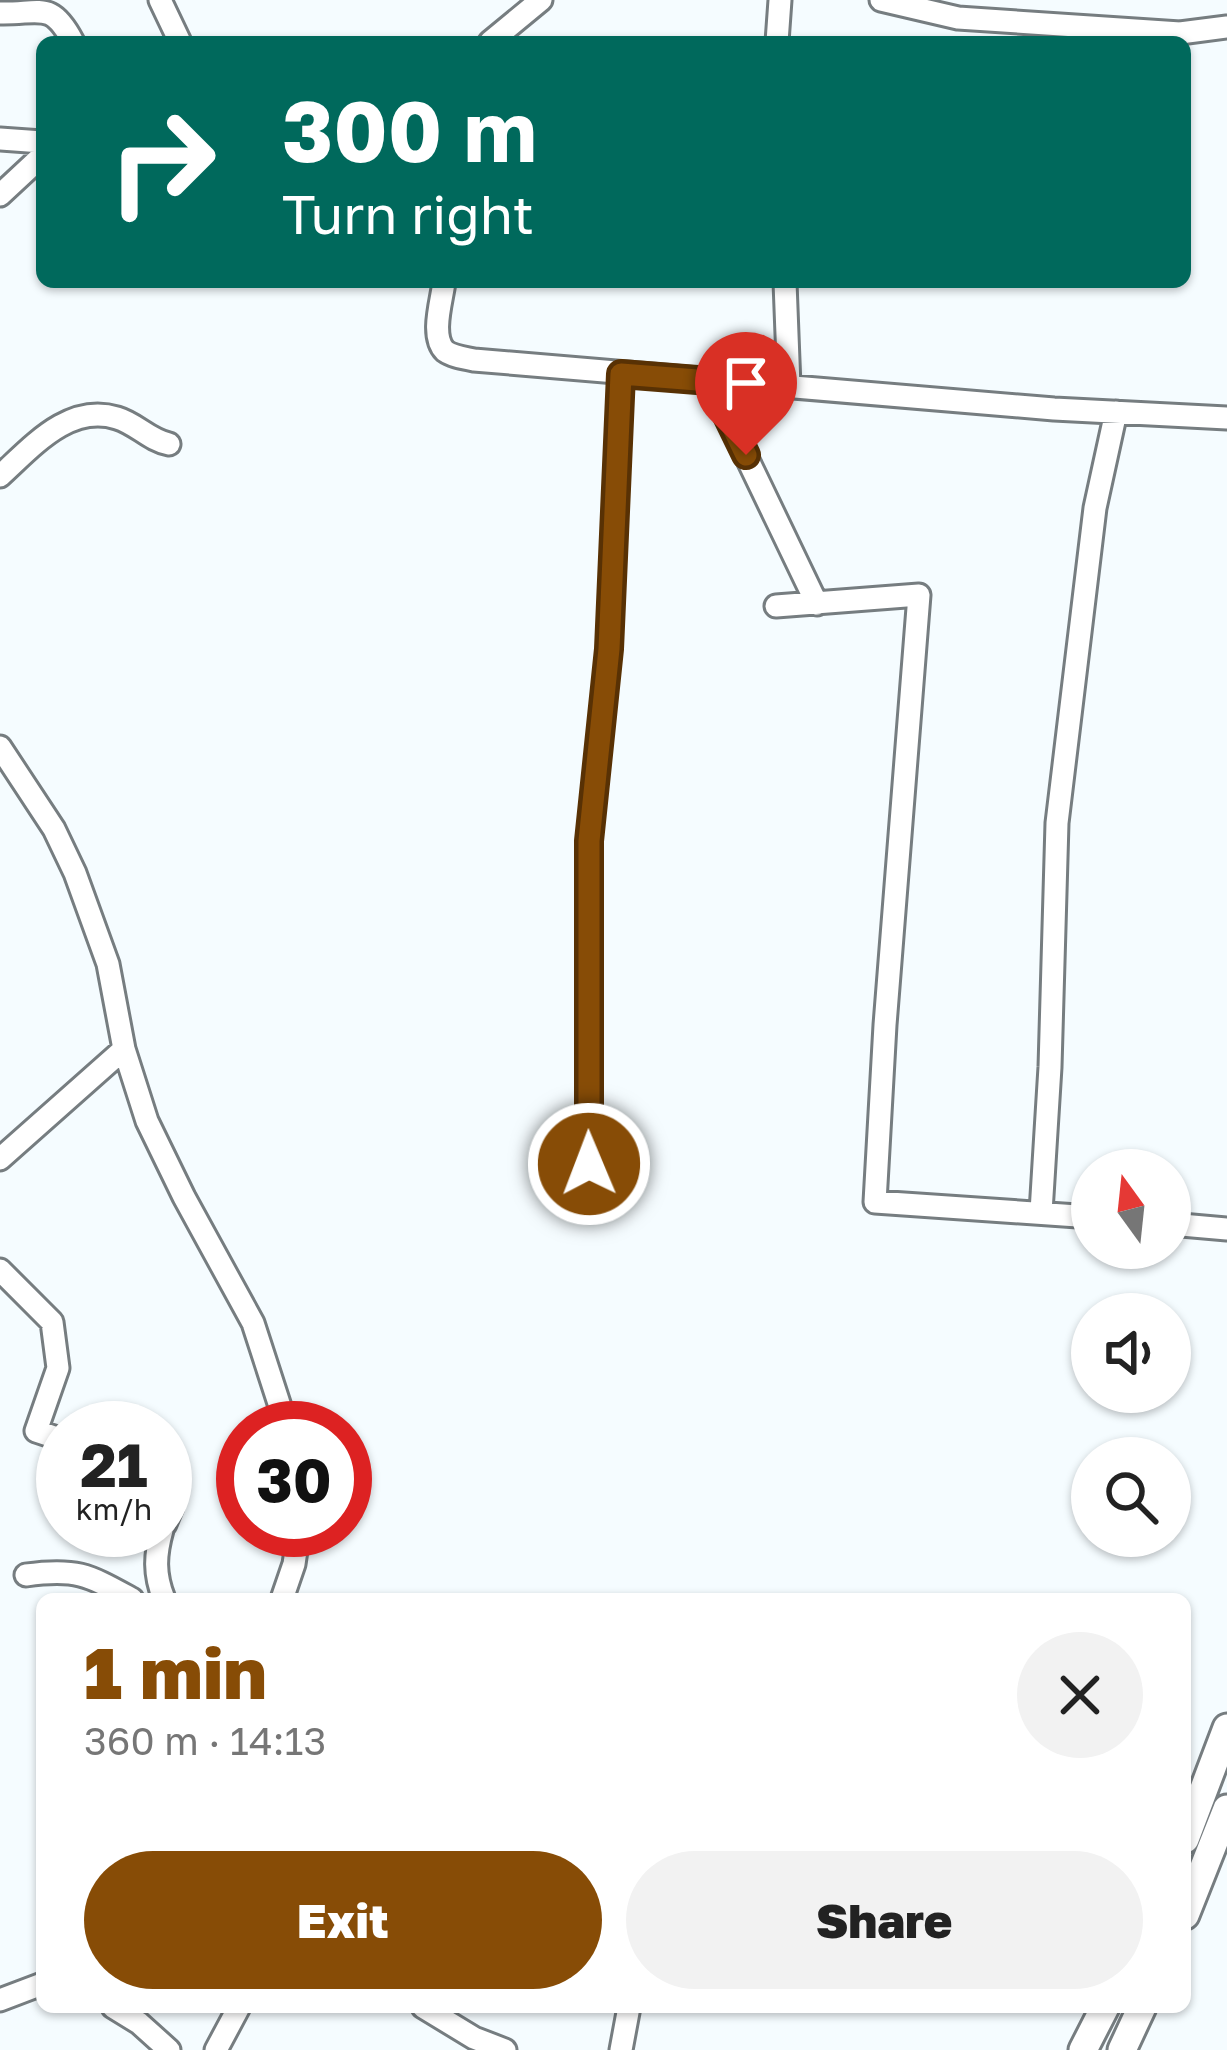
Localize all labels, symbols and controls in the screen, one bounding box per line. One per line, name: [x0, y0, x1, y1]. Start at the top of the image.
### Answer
text: 300 m: [282, 80, 537, 180]
icon: right: [84, 84, 240, 240]
text: Turn right: [282, 181, 534, 246]
pin: [695, 332, 797, 455]
icon: arrive: [713, 350, 779, 416]
position arrow: [526, 1101, 652, 1227]
north arrow: [1071, 1149, 1191, 1269]
map controls: [1071, 1149, 1191, 1557]
button: sound: [1071, 1293, 1191, 1413]
speed limit sign: 30: [216, 1401, 372, 1557]
text: 21: [80, 1428, 148, 1500]
button: search: [1071, 1437, 1191, 1557]
text: km/h: [76, 1491, 152, 1527]
text: 1 min: [84, 1628, 267, 1715]
button: close: [1017, 1632, 1143, 1758]
text: 360 m · 14:13: [84, 1717, 326, 1764]
button: Exit: [84, 1851, 602, 1989]
button: Share: [626, 1851, 1143, 1989]

